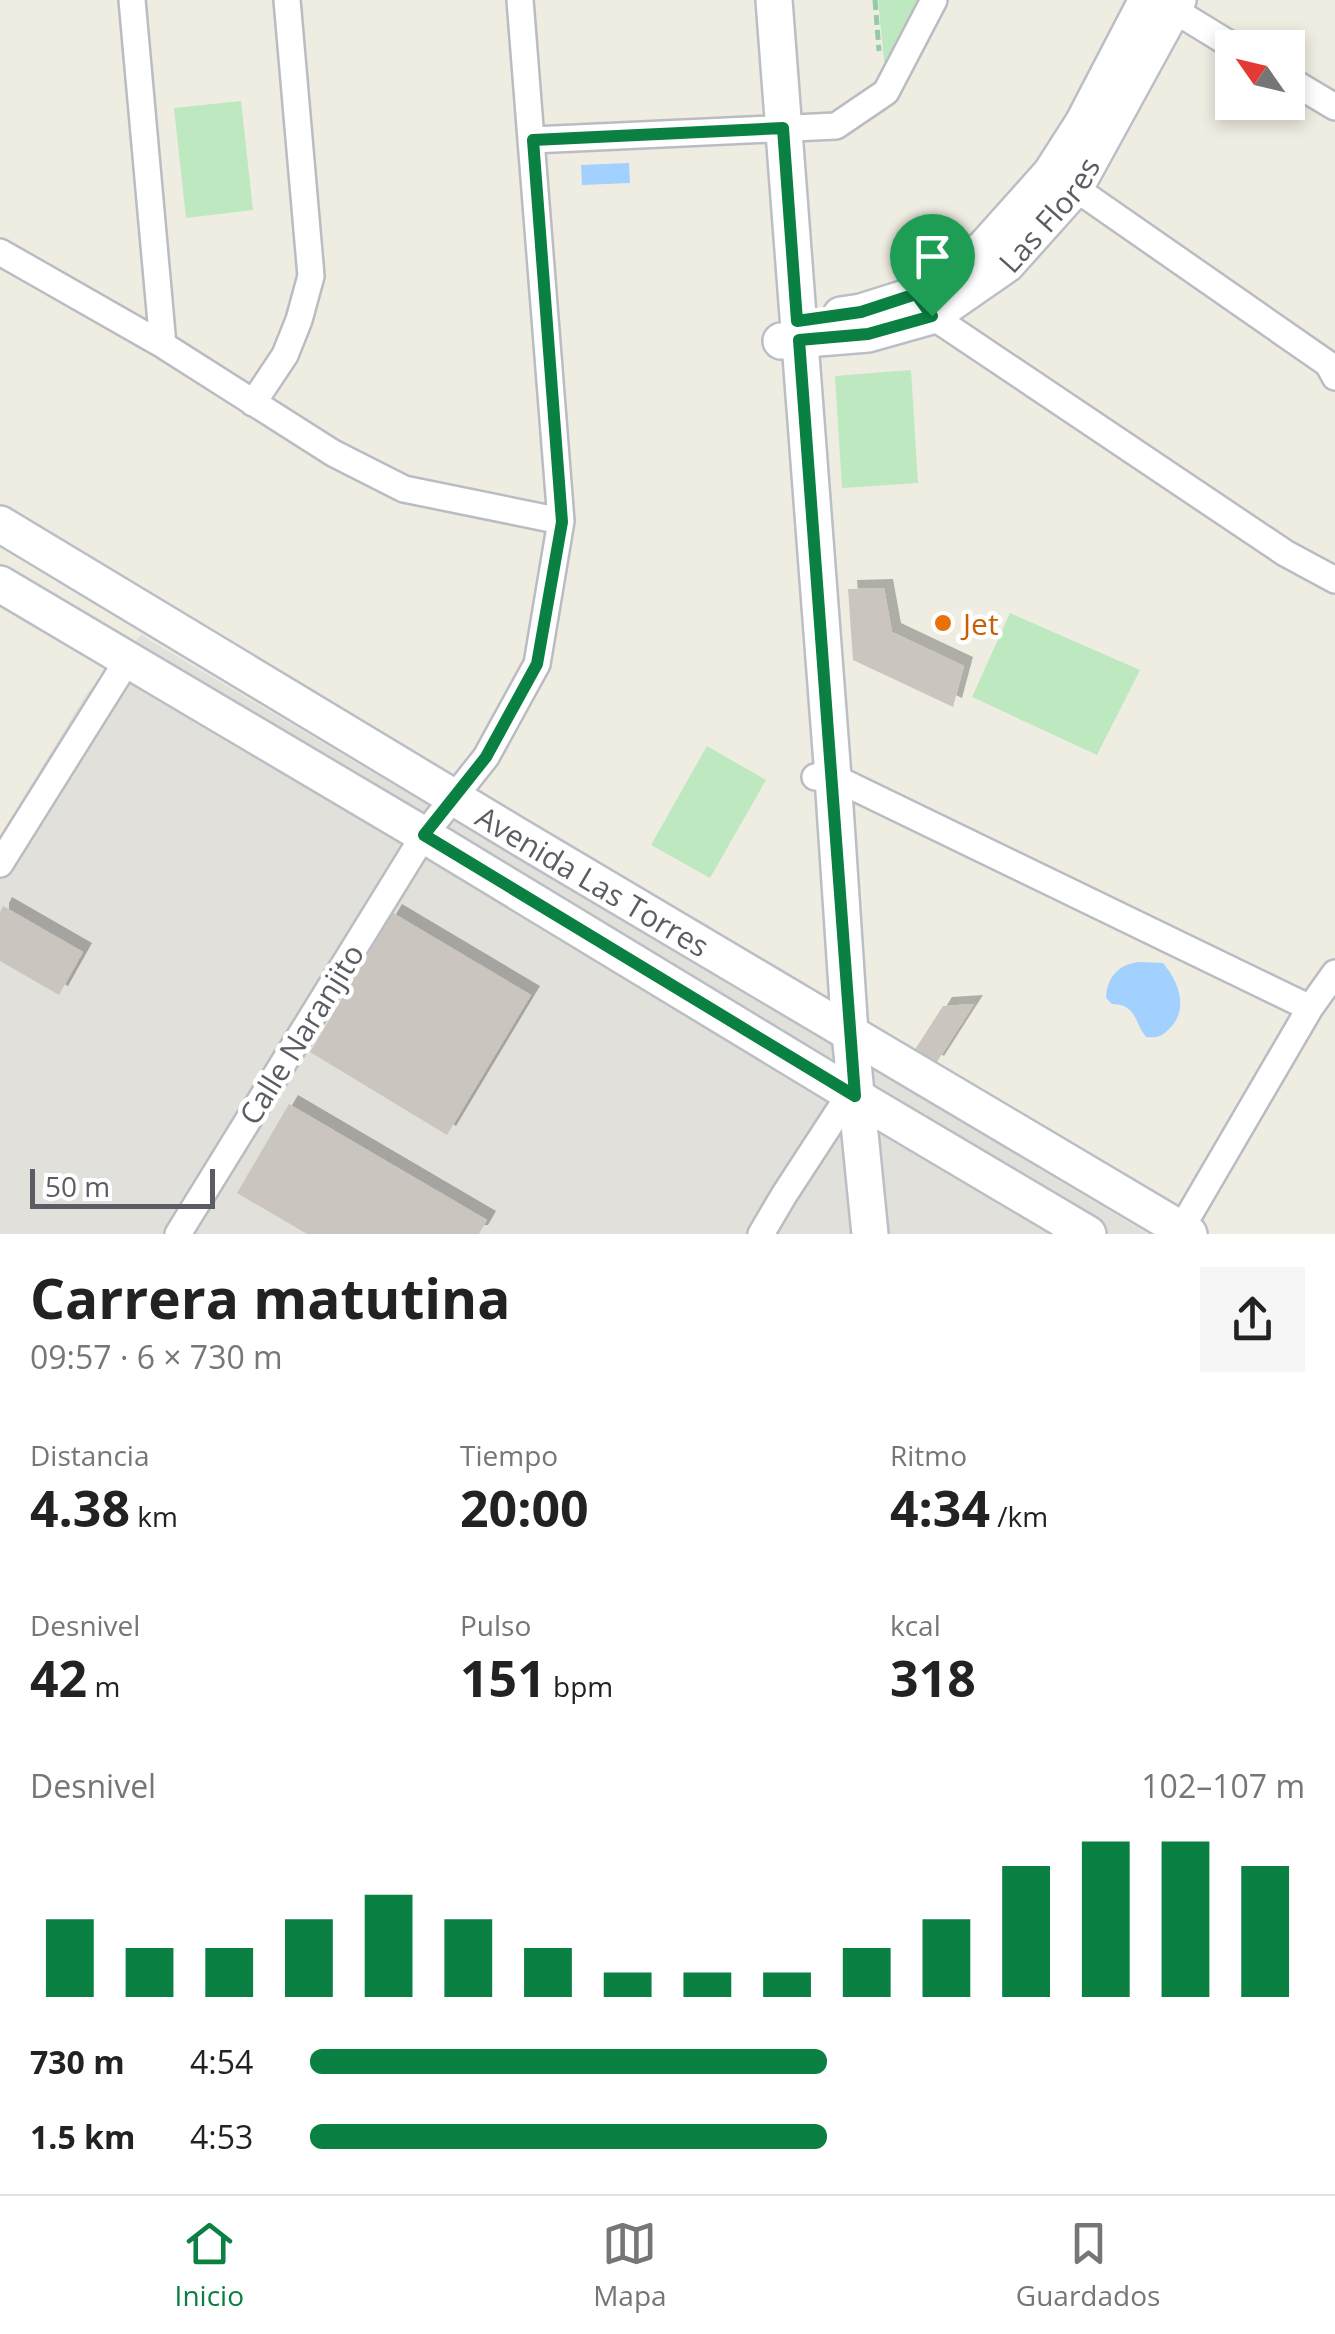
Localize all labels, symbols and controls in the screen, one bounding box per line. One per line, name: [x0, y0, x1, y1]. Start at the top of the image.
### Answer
north arrow: [1215, 30, 1305, 120]
map controls: [1215, 30, 1305, 120]
street label: Las Flores: [989, 150, 1109, 281]
pin: [890, 214, 975, 317]
icon: arrive: [905, 229, 960, 284]
place label: Jet: [960, 603, 999, 644]
marker: Jet: [932, 612, 954, 634]
street label: Avenida Las Torres: [469, 795, 717, 966]
street label: Calle Naranjito: [229, 936, 373, 1132]
scale bar: [30, 1164, 215, 1208]
text: 50 m: [45, 1167, 110, 1205]
text: Carrera matutina: [30, 1260, 510, 1335]
button: share: [1200, 1267, 1305, 1372]
text: 09:57 · 6 × 730 m: [30, 1335, 283, 1378]
text: Distancia: [30, 1436, 149, 1474]
text: Tiempo: [460, 1436, 558, 1474]
text: Ritmo: [890, 1436, 967, 1474]
text: 4.38: [30, 1474, 130, 1542]
text: 20:00: [460, 1474, 589, 1542]
text: 4:34: [890, 1474, 990, 1542]
text: km: [130, 1497, 178, 1535]
text: /km: [990, 1497, 1048, 1535]
text: Desnivel: [30, 1606, 140, 1644]
text: Pulso: [460, 1606, 531, 1644]
text: kcal: [890, 1606, 941, 1644]
text: 42: [30, 1644, 87, 1712]
text: 151: [460, 1644, 546, 1712]
text: 318: [890, 1644, 976, 1712]
text: m: [87, 1667, 120, 1705]
text: bpm: [546, 1667, 613, 1705]
text: Desnivel: [30, 1764, 156, 1807]
text: 102–107 m: [1141, 1764, 1305, 1807]
text: 730 m: [30, 2040, 125, 2083]
text: 4:54: [190, 2040, 253, 2083]
text: 1.5 km: [30, 2115, 135, 2158]
text: 4:53: [190, 2115, 253, 2158]
tab: Inicio: [175, 2216, 244, 2314]
tab: Mapa: [593, 2216, 667, 2314]
tab: Guardados: [1016, 2216, 1160, 2314]

